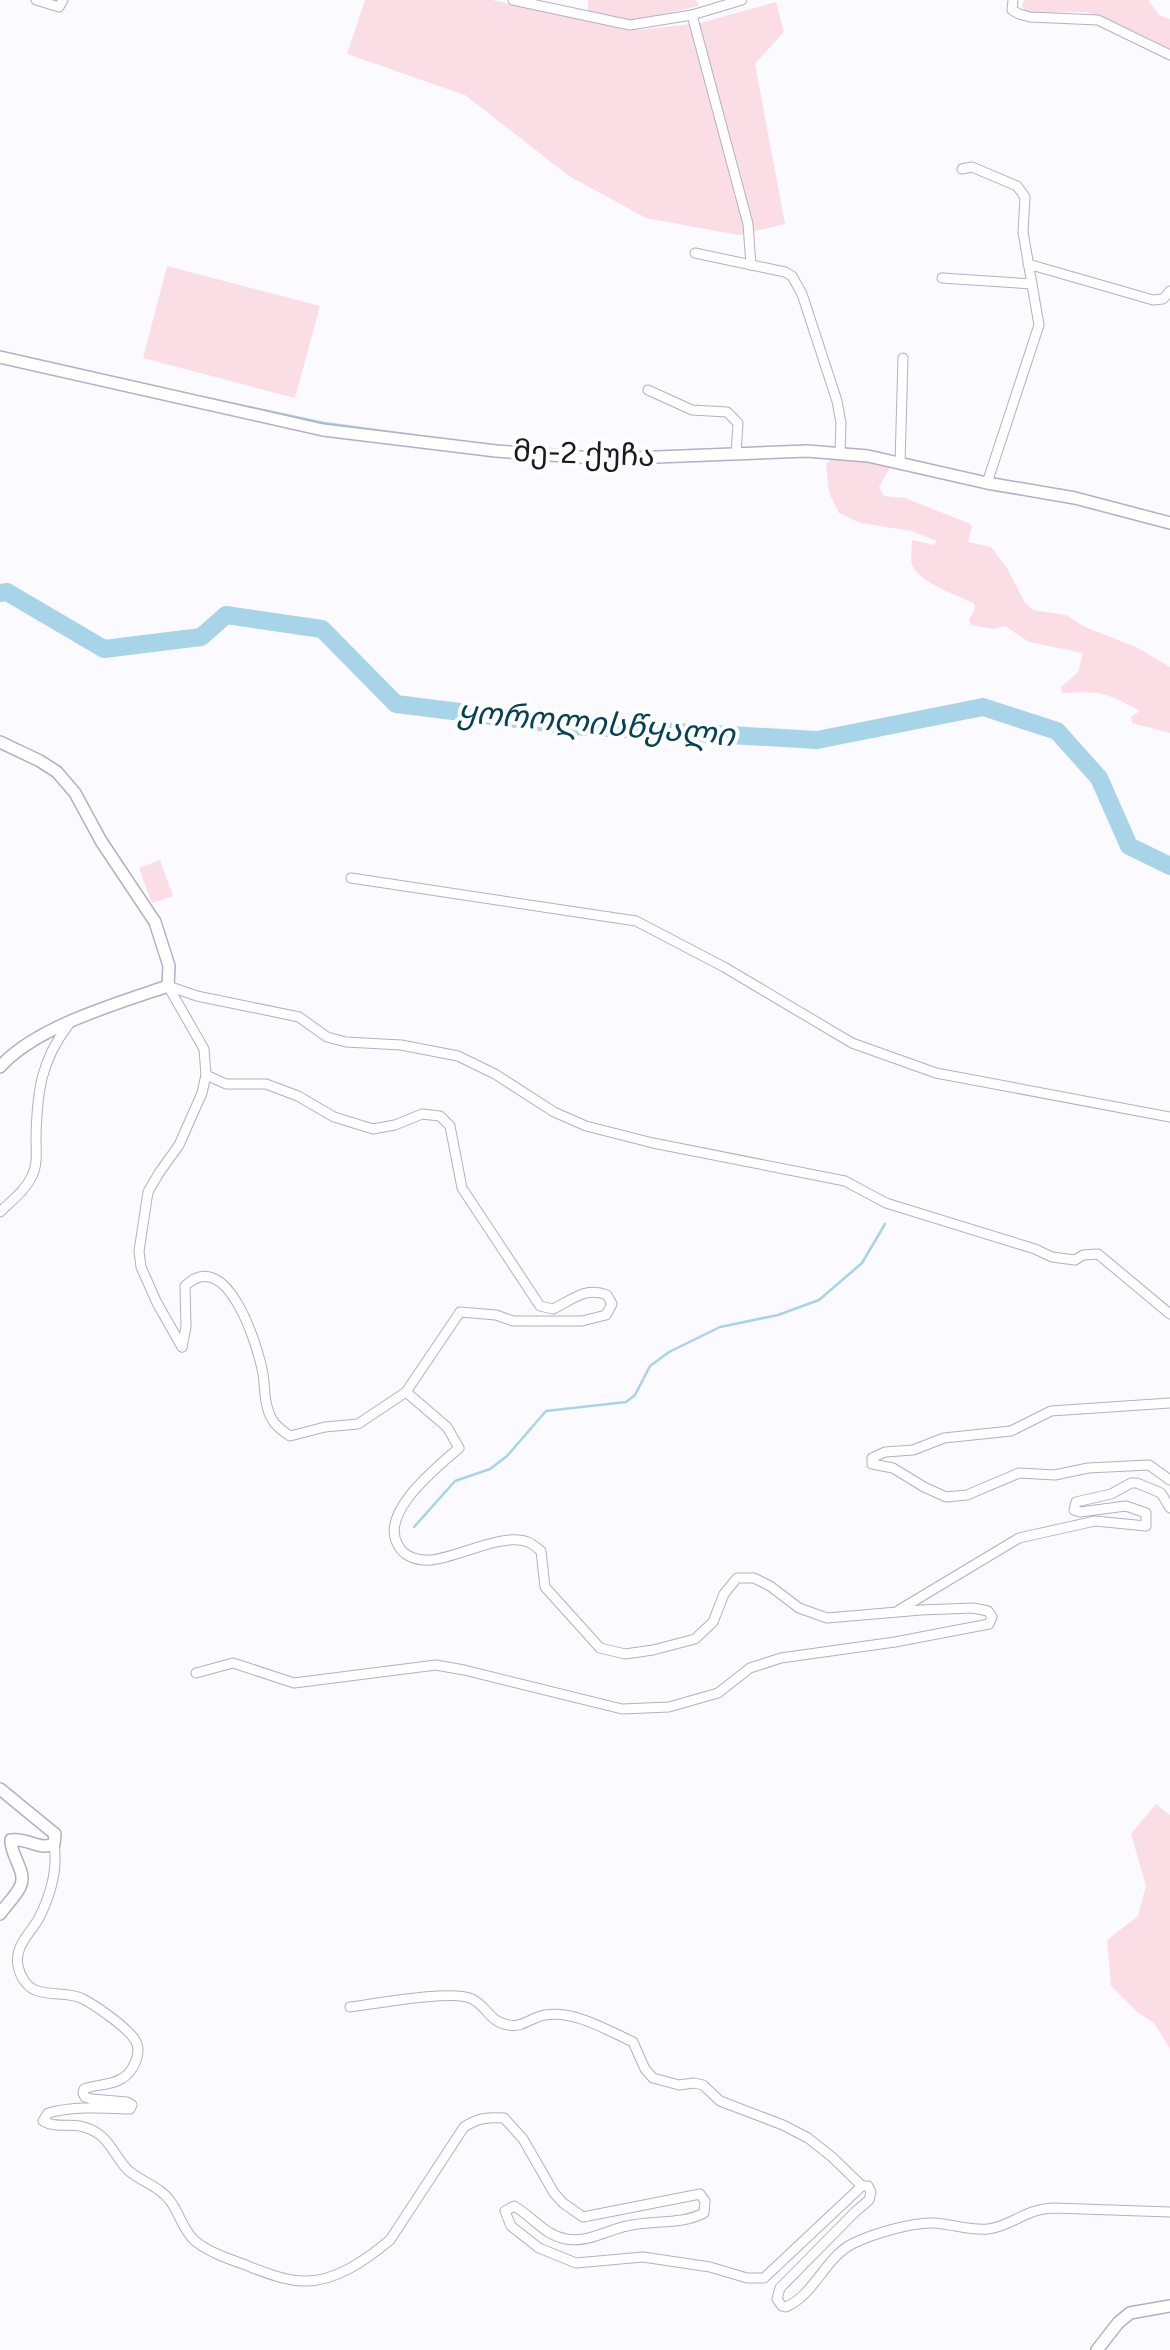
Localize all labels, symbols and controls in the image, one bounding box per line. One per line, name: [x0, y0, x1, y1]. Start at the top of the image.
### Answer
street label: მე-2 ქუჩა: [512, 432, 656, 474]
water label: ყოროლისწყალი: [456, 692, 738, 754]

